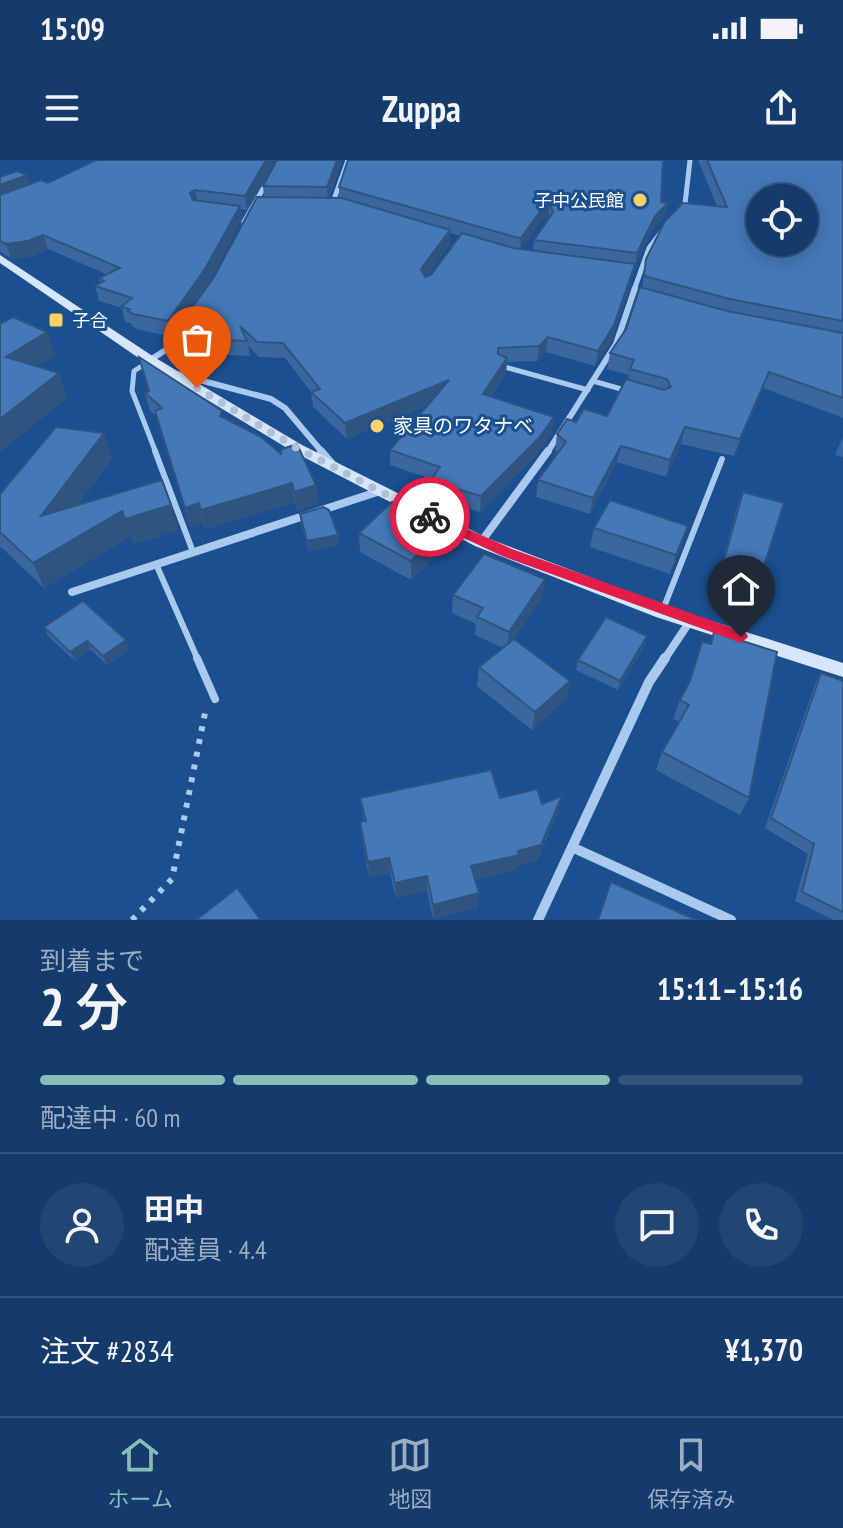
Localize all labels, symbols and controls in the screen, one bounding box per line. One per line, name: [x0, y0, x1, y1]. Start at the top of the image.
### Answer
text: 15:09: [40, 9, 105, 48]
text: Zuppa: [382, 85, 461, 132]
icon: menu: [40, 86, 84, 130]
icon: share: [759, 86, 803, 130]
map controls: [746, 184, 818, 256]
button: locate: [746, 184, 818, 256]
place label: 子中公民館: [534, 189, 624, 212]
marker: 子中公民館: [631, 191, 649, 209]
pin: [163, 306, 231, 388]
place label: 子合: [72, 309, 108, 332]
marker: 子合: [47, 311, 65, 329]
icon: bag: [175, 318, 219, 362]
place label: 家具のワタナベ: [393, 413, 533, 439]
marker: 家具のワタナベ: [368, 417, 386, 435]
courier: [390, 477, 470, 557]
icon: bike: [408, 495, 452, 539]
pin: [707, 555, 775, 637]
icon: home: [719, 567, 763, 611]
text: 到着まで: [40, 944, 144, 977]
text: 15:11–15:16: [657, 969, 803, 1008]
text: 2 分: [40, 973, 128, 1040]
text: 配達中 · 60 m: [40, 1101, 180, 1134]
button: person: [40, 1183, 124, 1267]
button: chat: [615, 1183, 699, 1267]
button: phone: [719, 1183, 803, 1267]
text: 田中: [144, 1189, 204, 1228]
text: 配達員 · 4.4: [144, 1233, 267, 1266]
text: ¥1,370: [725, 1330, 803, 1369]
text: 注文 #2834: [40, 1331, 174, 1370]
tab: ホーム: [108, 1433, 173, 1513]
tab: 地図: [388, 1433, 432, 1513]
tab: 保存済み: [647, 1433, 735, 1513]

